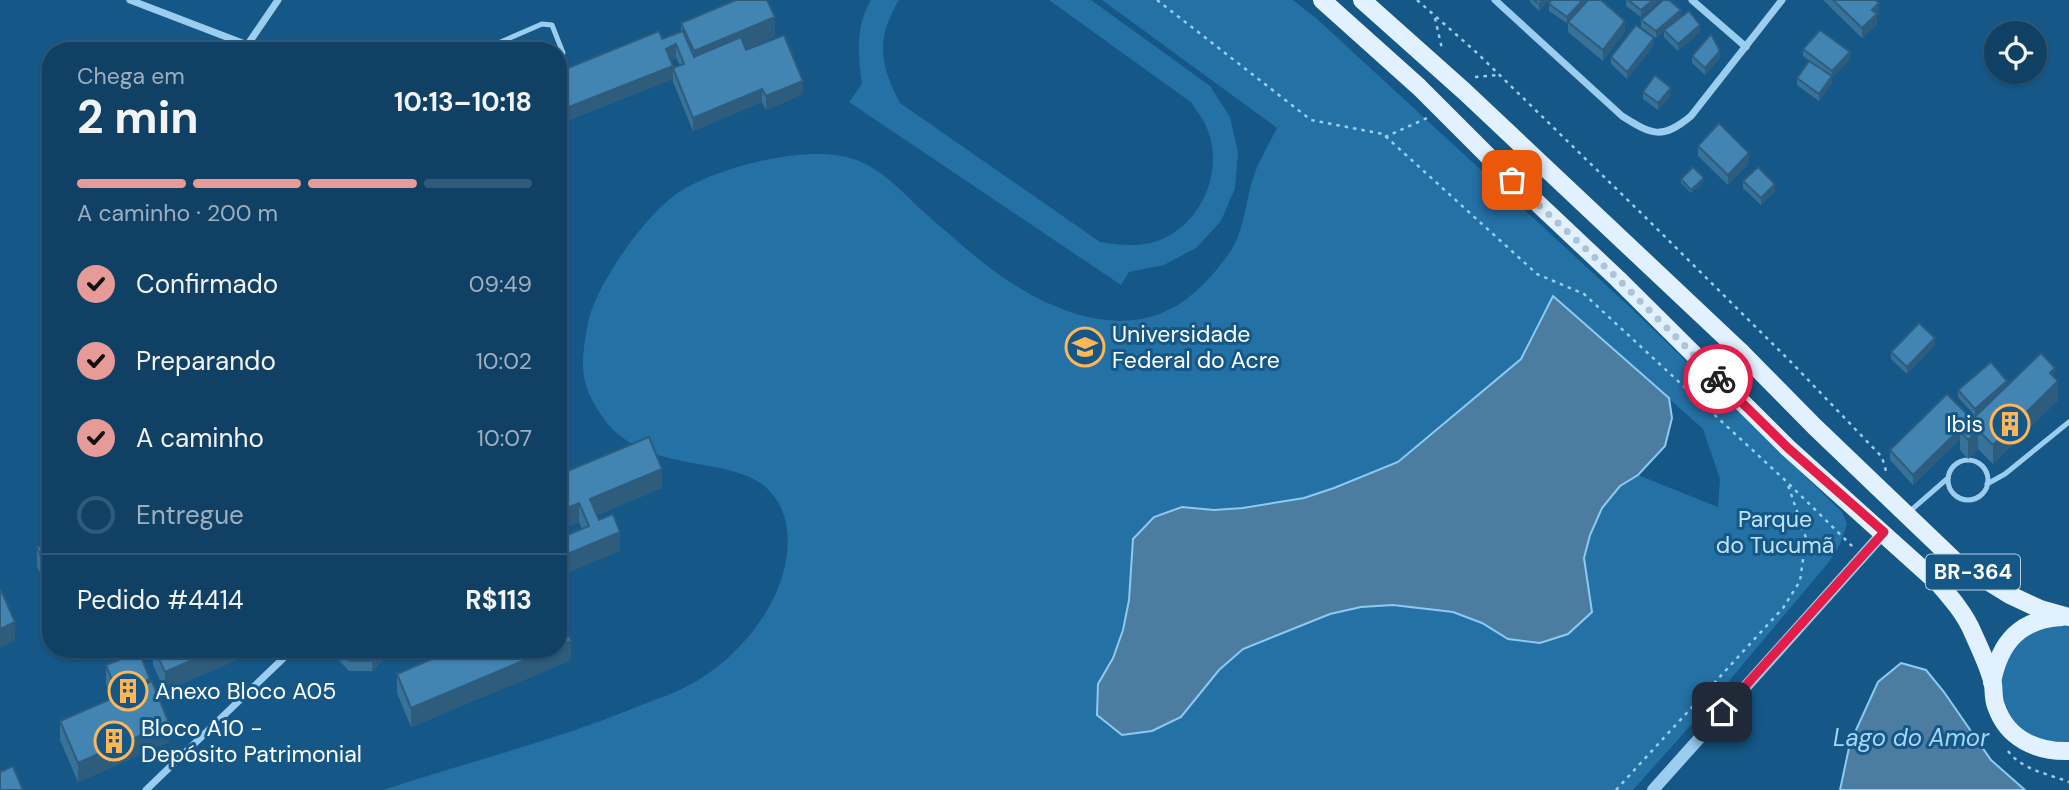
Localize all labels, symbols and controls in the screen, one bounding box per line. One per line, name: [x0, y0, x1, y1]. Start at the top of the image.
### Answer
map controls: [1984, 21, 2047, 84]
button: locate: [1984, 21, 2047, 84]
text: Chega em: [77, 61, 185, 91]
text: 10:13–10:18: [394, 85, 532, 119]
text: 2 min: [77, 87, 199, 147]
pin: [1482, 150, 1542, 210]
icon: bag: [1493, 161, 1531, 199]
text: A caminho · 200 m: [77, 198, 278, 228]
icon: check: [77, 265, 115, 303]
text: Confirmado: [136, 267, 278, 301]
text: 09:49: [469, 269, 532, 299]
place label: Universidade Federal do Acre: [1112, 319, 1280, 375]
school or university icon: Universidade Federal do Acre: [1064, 326, 1106, 368]
icon: check: [77, 342, 115, 380]
text: Preparando: [136, 344, 276, 378]
courier: [1683, 344, 1753, 414]
text: 10:02: [476, 346, 532, 376]
icon: bike: [1699, 360, 1737, 398]
building icon: Ibis: [1989, 403, 2031, 445]
place label: Ibis: [1946, 409, 1983, 439]
icon: check: [77, 419, 115, 457]
text: A caminho: [136, 421, 264, 455]
text: 10:07: [477, 423, 532, 453]
text: Entregue: [136, 498, 244, 532]
park label: Parque do Tucumã: [1716, 504, 1834, 560]
road number: BR-364: [1926, 554, 2020, 590]
text: Pedido #4414: [77, 583, 244, 617]
text: R$113: [465, 583, 532, 617]
building icon: Anexo Bloco A05: [107, 670, 149, 712]
place label: Anexo Bloco A05: [155, 676, 336, 706]
pin: [1692, 682, 1752, 742]
icon: home: [1703, 693, 1741, 731]
place label: Bloco A10 - Depósito Patrimonial: [141, 713, 362, 769]
building icon: Bloco A10 - Depósito Patrimonial: [93, 720, 135, 762]
water label: Lago do Amor: [1833, 722, 1990, 753]

